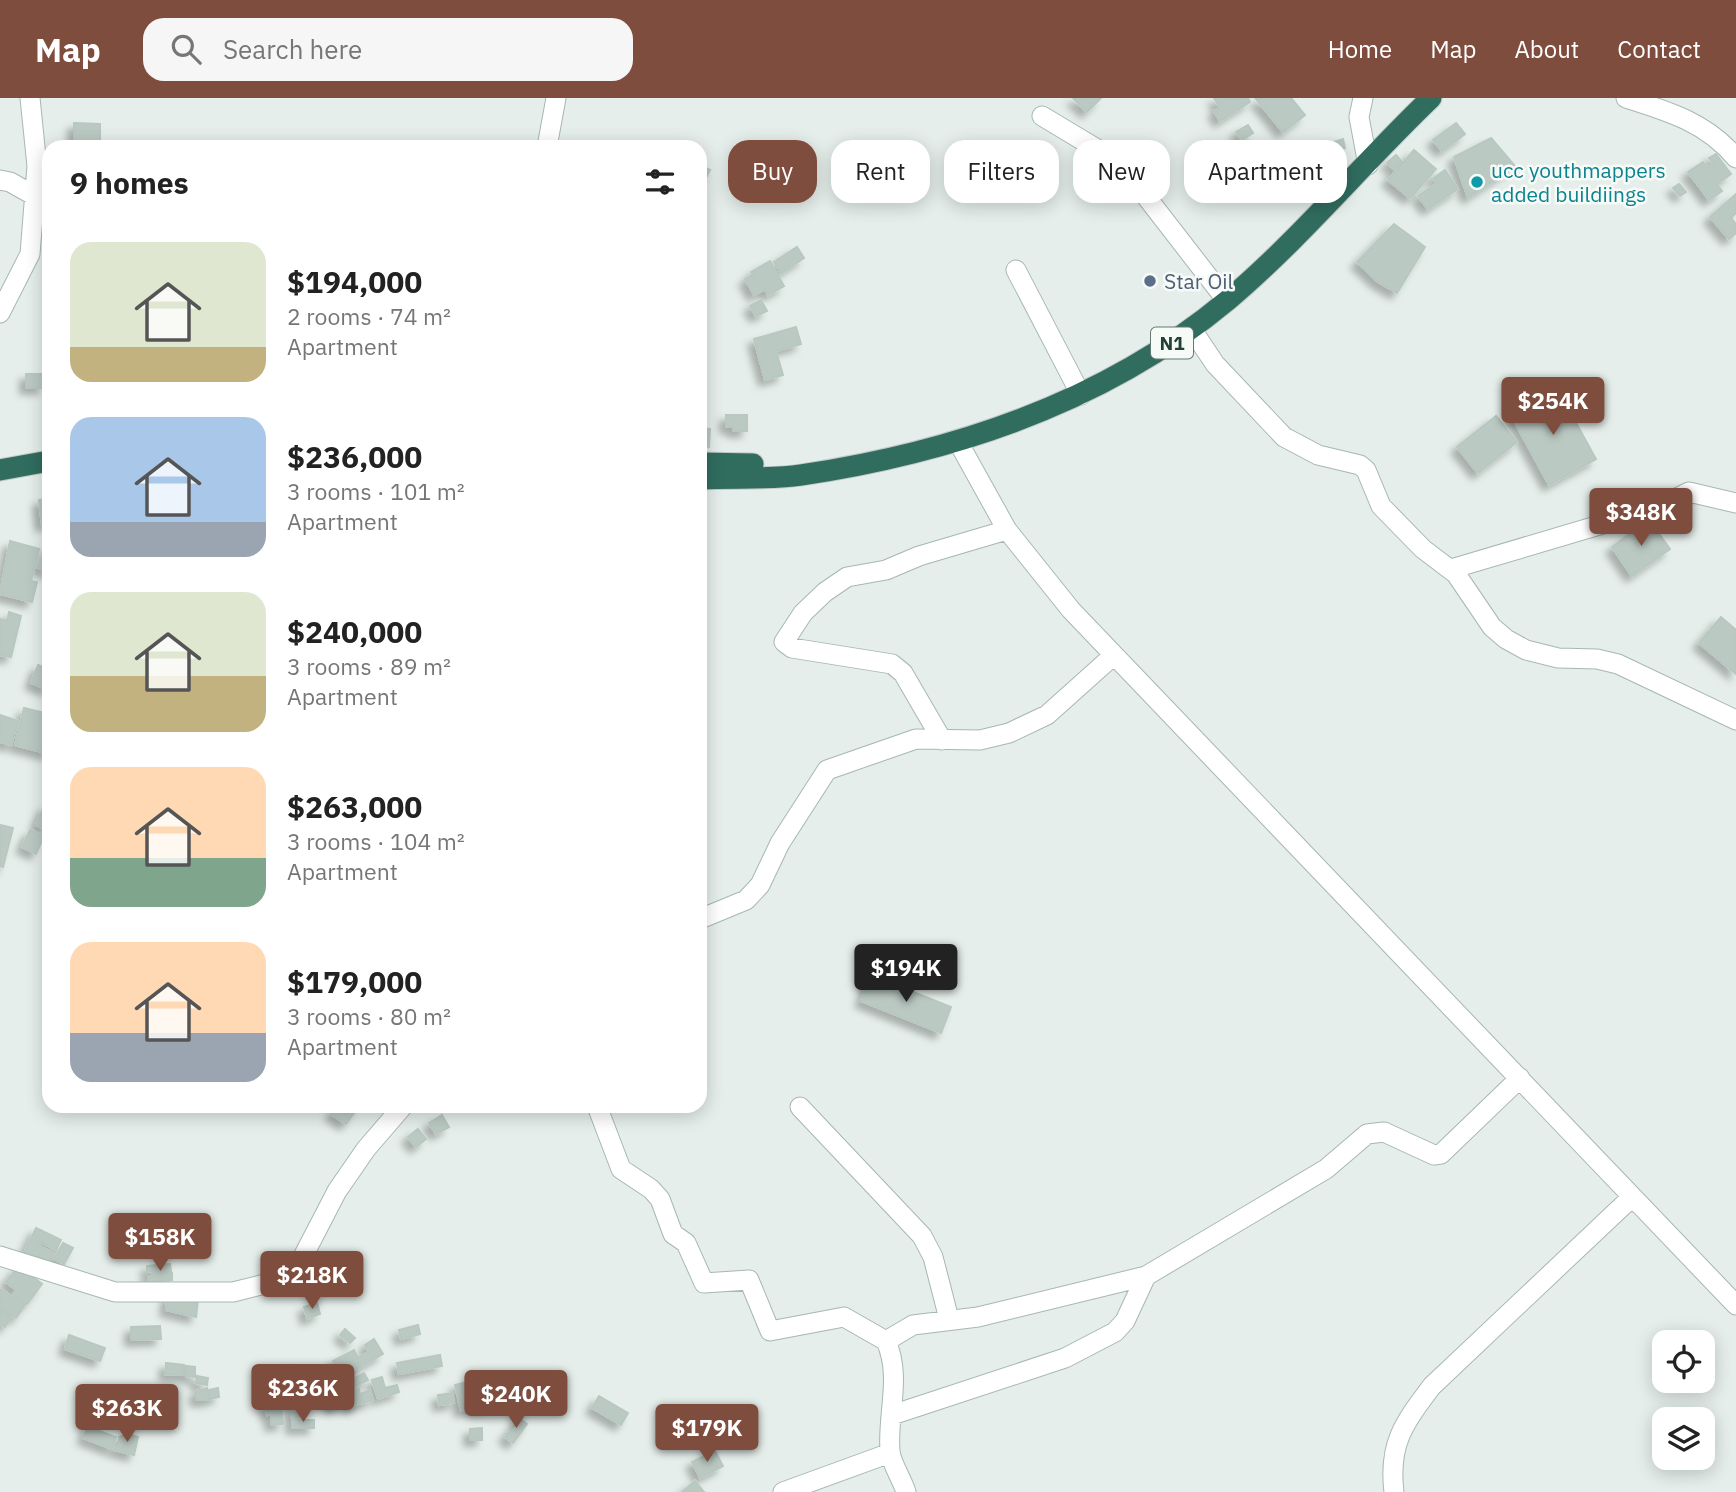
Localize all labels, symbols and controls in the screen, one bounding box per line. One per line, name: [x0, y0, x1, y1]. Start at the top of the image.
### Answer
search box: [143, 18, 633, 81]
text: Map: [35, 28, 101, 71]
icon: search: [167, 30, 205, 68]
text: Search here: [223, 32, 362, 66]
text: Home: [1328, 33, 1392, 65]
text: Map: [1430, 33, 1476, 65]
text: About: [1514, 33, 1579, 65]
text: Contact: [1617, 33, 1701, 65]
chip: Buy: [728, 140, 817, 203]
chip: Rent: [831, 140, 930, 203]
chip: Filters: [944, 140, 1059, 203]
chip: New: [1073, 140, 1170, 203]
chip: Apartment: [1184, 140, 1347, 203]
place label: ucc youthmappers added buildiings: [1491, 156, 1666, 208]
text: 9 homes: [70, 163, 189, 202]
icon: filters: [641, 163, 679, 201]
marker: ucc youthmappers added buildiings: [1469, 174, 1485, 190]
text: $194,000: [287, 262, 422, 301]
place label: Star Oil: [1164, 267, 1234, 295]
icon: home: [126, 270, 210, 354]
marker: Star Oil: [1142, 273, 1158, 289]
text: 2 rooms · 74 m²: [287, 301, 451, 331]
road number: N1: [1151, 328, 1193, 358]
text: Apartment: [287, 331, 398, 361]
pin: $254K: [1504, 378, 1602, 437]
text: $254K: [1517, 385, 1589, 415]
text: $236,000: [287, 437, 422, 476]
icon: home: [126, 445, 210, 529]
text: 3 rooms · 101 m²: [287, 476, 465, 506]
pin: $348K: [1592, 489, 1690, 548]
text: $348K: [1605, 496, 1677, 526]
text: Apartment: [287, 506, 398, 536]
text: $240,000: [287, 612, 422, 651]
icon: home: [126, 620, 210, 704]
text: 3 rooms · 89 m²: [287, 651, 451, 681]
text: Apartment: [287, 681, 398, 711]
text: $263,000: [287, 787, 422, 826]
icon: home: [126, 795, 210, 879]
text: 3 rooms · 104 m²: [287, 826, 465, 856]
text: Apartment: [287, 856, 398, 886]
pin: $194K: [857, 944, 955, 1004]
text: $194K: [870, 952, 942, 982]
text: $179,000: [287, 962, 422, 1001]
icon: home: [126, 970, 210, 1054]
text: 3 rooms · 80 m²: [287, 1001, 451, 1031]
text: Apartment: [287, 1031, 398, 1061]
pin: $158K: [111, 1214, 209, 1273]
text: $158K: [124, 1221, 196, 1251]
pin: $218K: [263, 1252, 361, 1311]
text: $218K: [276, 1259, 348, 1289]
map controls: [1652, 1330, 1715, 1470]
button: locate: [1652, 1330, 1715, 1393]
pin: $236K: [254, 1364, 352, 1424]
pin: $240K: [467, 1370, 565, 1430]
text: $236K: [267, 1372, 339, 1402]
text: $240K: [480, 1378, 552, 1408]
pin: $263K: [78, 1384, 176, 1444]
text: $263K: [91, 1392, 163, 1422]
pin: $179K: [658, 1404, 756, 1464]
button: layers: [1652, 1407, 1715, 1470]
text: $179K: [671, 1412, 743, 1442]

